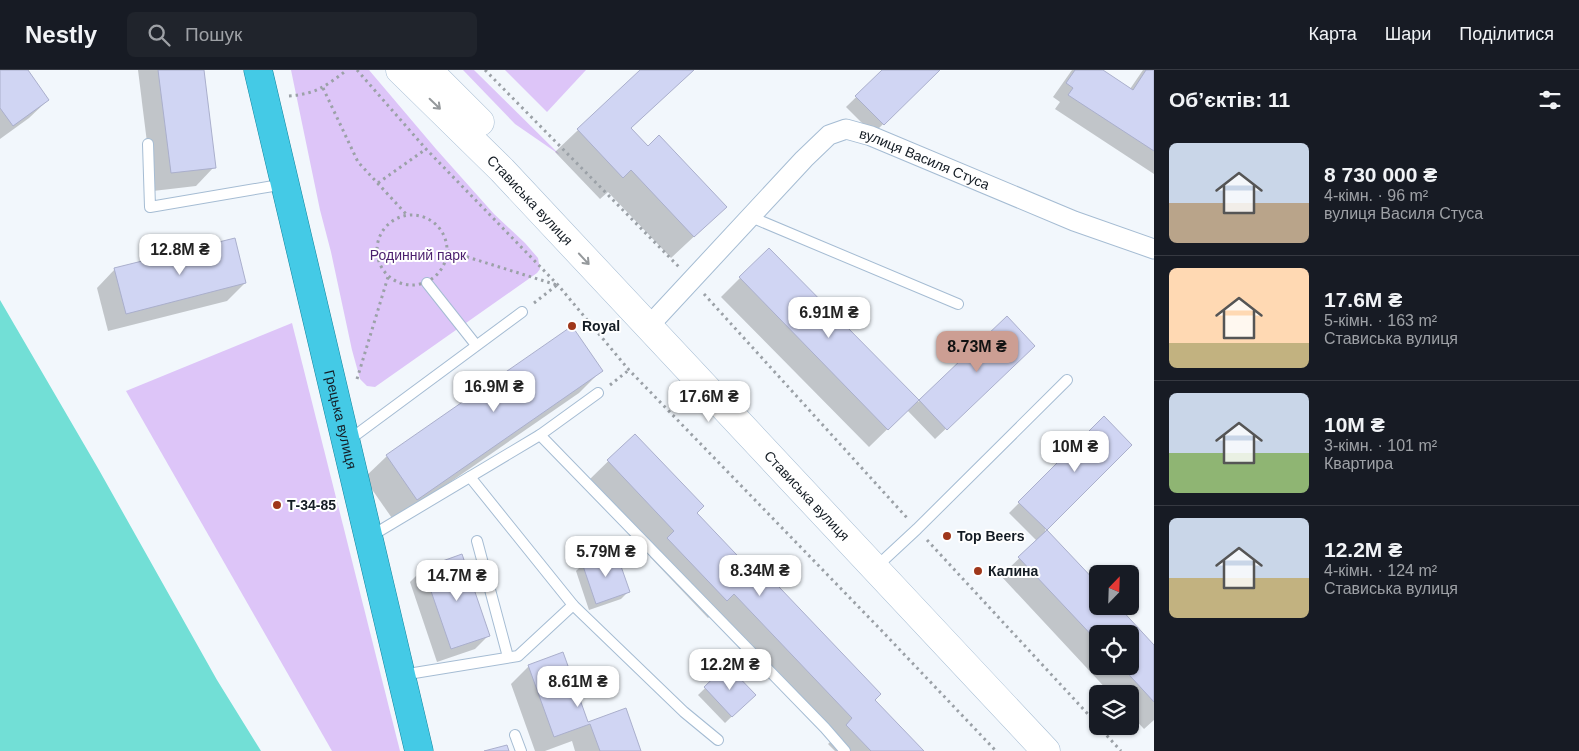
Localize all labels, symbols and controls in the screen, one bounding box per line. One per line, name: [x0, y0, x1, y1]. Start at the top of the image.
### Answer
search box: [127, 12, 477, 57]
text: Nestly: [25, 21, 97, 48]
icon: search: [145, 21, 173, 49]
text: Пошук: [185, 24, 242, 45]
text: Карта: [1309, 24, 1357, 44]
text: Шари: [1385, 24, 1431, 44]
text: Поділитися: [1459, 24, 1554, 44]
icon: filters: [1536, 86, 1564, 114]
text: Об’єктів: 11: [1169, 88, 1290, 111]
one-way arrow: [429, 98, 441, 110]
street label: вулиця Василя Стуса: [858, 125, 992, 193]
street label: Стависька вулиця: [484, 152, 576, 248]
icon: home: [1209, 163, 1269, 223]
text: 8 730 000 ₴: [1324, 163, 1437, 186]
text: 4-кімн. · 96 m²: [1324, 187, 1428, 204]
text: вулиця Василя Стуса: [1324, 205, 1483, 222]
pin: 12.8M ₴: [134, 234, 226, 276]
text: 12.8M ₴: [150, 241, 210, 258]
park label: Родинний парк: [370, 247, 467, 263]
one-way arrow: [578, 252, 590, 265]
icon: home: [1209, 288, 1269, 348]
text: 17.6M ₴: [1324, 288, 1402, 311]
pin: 6.91M ₴: [783, 296, 875, 339]
text: 6.91M ₴: [799, 304, 859, 321]
text: 5-кімн. · 163 m²: [1324, 312, 1437, 329]
place label: Royal: [582, 318, 620, 334]
marker: Royal: [566, 320, 578, 332]
pin: 8.73M ₴: [931, 330, 1023, 373]
text: Стависька вулиця: [1324, 330, 1458, 347]
text: 8.73M ₴: [947, 338, 1007, 355]
street label: Грецька вулиця: [321, 368, 360, 471]
pin: 16.9M ₴: [448, 370, 540, 413]
text: 16.9M ₴: [464, 378, 524, 395]
pin: 17.6M ₴: [663, 380, 755, 423]
text: 17.6M ₴: [679, 388, 739, 405]
icon: home: [1209, 413, 1269, 473]
text: 10M ₴: [1324, 413, 1385, 436]
pin: 10M ₴: [1040, 430, 1110, 473]
text: 3-кімн. · 101 m²: [1324, 437, 1437, 454]
text: 10M ₴: [1052, 438, 1098, 455]
street label: Стависька вулиця: [761, 447, 853, 544]
text: Квартира: [1324, 455, 1393, 472]
place label: Т-34-85: [287, 497, 336, 513]
marker: Т-34-85: [271, 499, 283, 511]
place label: Top Beers: [957, 528, 1025, 544]
marker: Top Beers: [941, 530, 953, 542]
pin: 5.79M ₴: [560, 536, 652, 578]
icon: home: [1209, 538, 1269, 598]
text: 12.2M ₴: [1324, 538, 1402, 561]
text: 5.79M ₴: [576, 543, 636, 560]
pin: 8.34M ₴: [714, 554, 806, 597]
pin: 14.7M ₴: [411, 560, 503, 602]
text: 8.34M ₴: [730, 562, 790, 579]
text: 4-кімн. · 124 m²: [1324, 562, 1437, 579]
place label: Калина: [988, 563, 1038, 579]
marker: Калина: [972, 565, 984, 577]
north arrow: [1089, 565, 1139, 615]
map controls: [1089, 565, 1139, 735]
text: 14.7M ₴: [427, 567, 487, 584]
text: Стависька вулиця: [1324, 580, 1458, 597]
button: locate: [1089, 625, 1139, 675]
pin: 12.2M ₴: [684, 648, 776, 691]
text: 12.2M ₴: [700, 656, 760, 673]
pin: 8.61M ₴: [532, 666, 624, 708]
text: 8.61M ₴: [548, 673, 608, 690]
button: layers: [1089, 685, 1139, 735]

